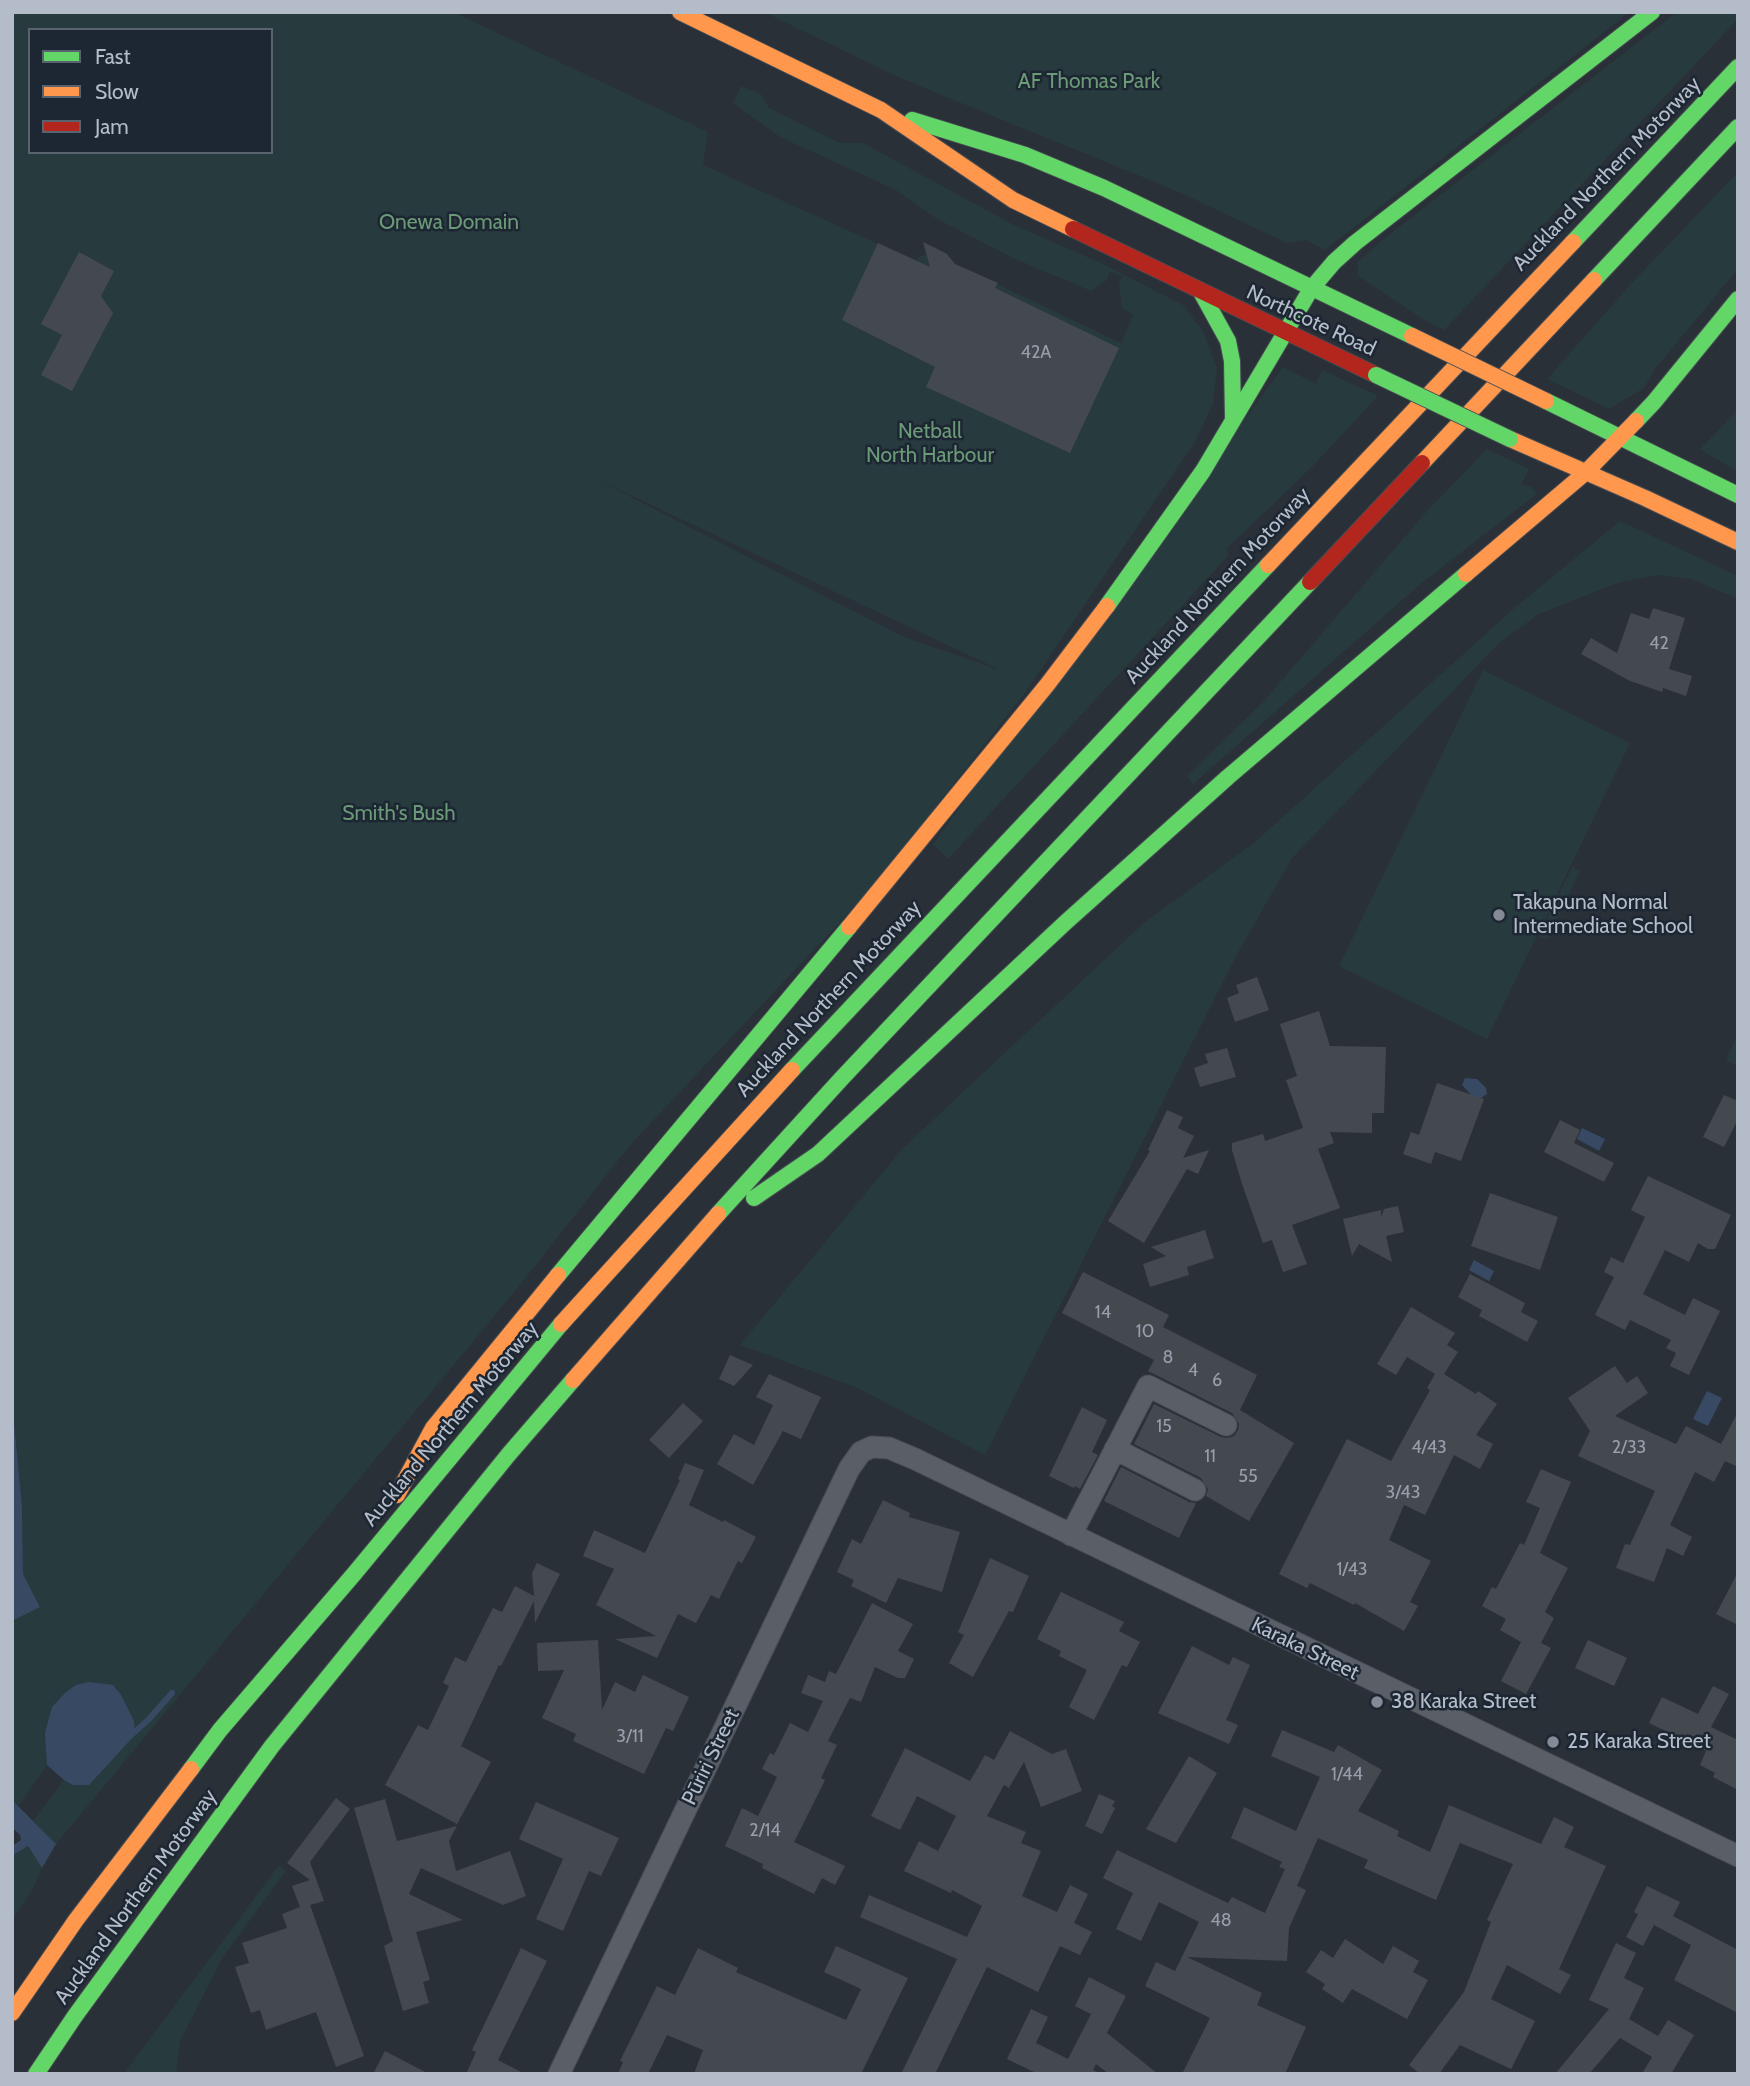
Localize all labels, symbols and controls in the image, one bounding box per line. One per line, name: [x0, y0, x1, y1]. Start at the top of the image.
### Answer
legend: [28, 28, 273, 154]
text: Fast: [95, 44, 131, 69]
park label: AF Thomas Park: [1018, 69, 1160, 95]
street label: Auckland Northern Motorway: [1508, 72, 1706, 276]
text: Slow: [95, 79, 139, 104]
text: Jam: [95, 114, 129, 139]
park label: Onewa Domain: [379, 210, 519, 236]
street label: Northcote Road: [1242, 280, 1380, 362]
house number: 42A: [1021, 342, 1051, 364]
park label: Netball North Harbour: [866, 419, 994, 469]
street label: Auckland Northern Motorway: [1120, 482, 1316, 690]
house number: 42: [1649, 633, 1669, 655]
park label: Smith's Bush: [342, 801, 456, 827]
place label: Takapuna Normal Intermediate School: [1513, 890, 1693, 940]
street label: Auckland Northern Motorway: [731, 895, 927, 1103]
marker: Takapuna Normal Intermediate School: [1491, 907, 1507, 923]
house number: 14: [1095, 1302, 1111, 1324]
street label: Auckland Northern Motorway: [358, 1316, 544, 1532]
house number: 10: [1136, 1321, 1154, 1343]
house number: 8: [1163, 1347, 1173, 1369]
house number: 4: [1188, 1360, 1198, 1382]
house number: 6: [1212, 1370, 1222, 1392]
house number: 15: [1156, 1416, 1172, 1438]
house number: 4/43: [1411, 1437, 1447, 1459]
house number: 2/33: [1612, 1437, 1646, 1459]
house number: 11: [1204, 1446, 1216, 1468]
house number: 55: [1238, 1466, 1258, 1488]
house number: 3/43: [1386, 1482, 1420, 1504]
house number: 1/43: [1336, 1559, 1368, 1581]
street label: Karaka Street: [1247, 1612, 1363, 1686]
place label: 38 Karaka Street: [1391, 1689, 1536, 1715]
marker: 38 Karaka Street: [1369, 1694, 1385, 1710]
street label: Pūriri Street: [677, 1705, 745, 1809]
house number: 3/11: [616, 1726, 644, 1748]
place label: 25 Karaka Street: [1567, 1729, 1711, 1755]
marker: 25 Karaka Street: [1545, 1734, 1561, 1750]
house number: 1/44: [1331, 1764, 1363, 1786]
street label: Auckland Northern Motorway: [50, 1785, 222, 2009]
house number: 2/14: [749, 1820, 781, 1842]
house number: 48: [1210, 1910, 1232, 1932]

